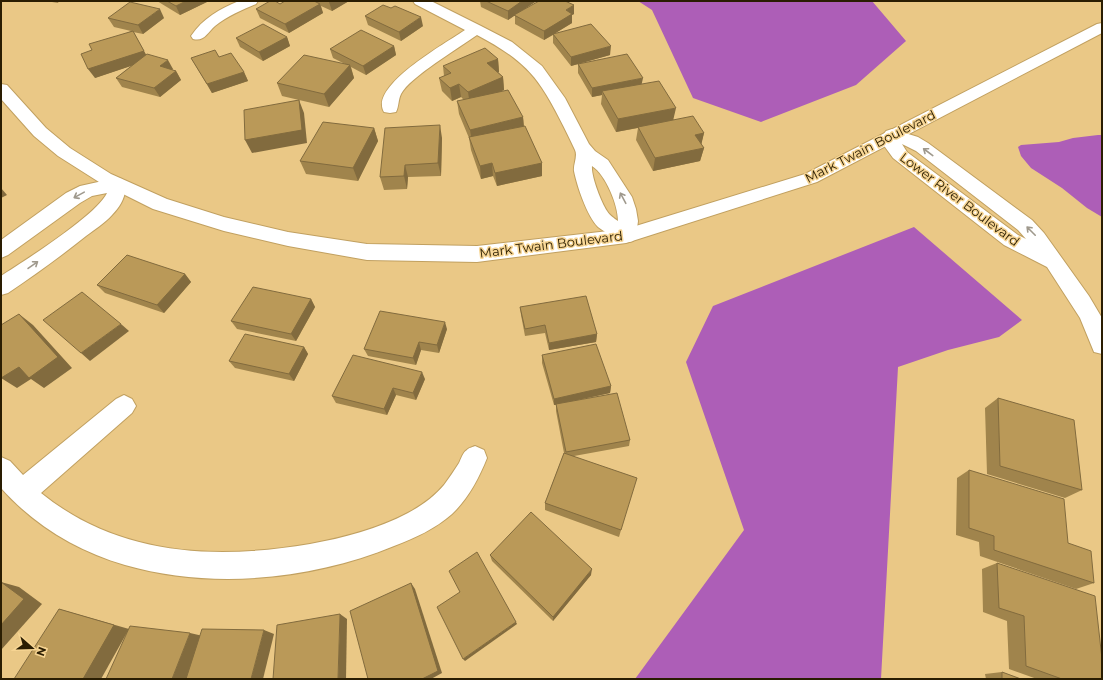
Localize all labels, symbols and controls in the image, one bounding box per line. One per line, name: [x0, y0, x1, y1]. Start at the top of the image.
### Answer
street label: Mark Twain Boulevard: [802, 106, 938, 186]
one-way arrow: [923, 147, 934, 156]
street label: Lower River Boulevard: [897, 149, 1023, 249]
one-way arrow: [73, 192, 85, 199]
one-way arrow: [619, 193, 627, 205]
one-way arrow: [1026, 226, 1036, 236]
street label: Mark Twain Boulevard: [478, 227, 624, 261]
one-way arrow: [28, 261, 39, 269]
north arrow: [12, 628, 52, 668]
text: N: [33, 645, 49, 658]

